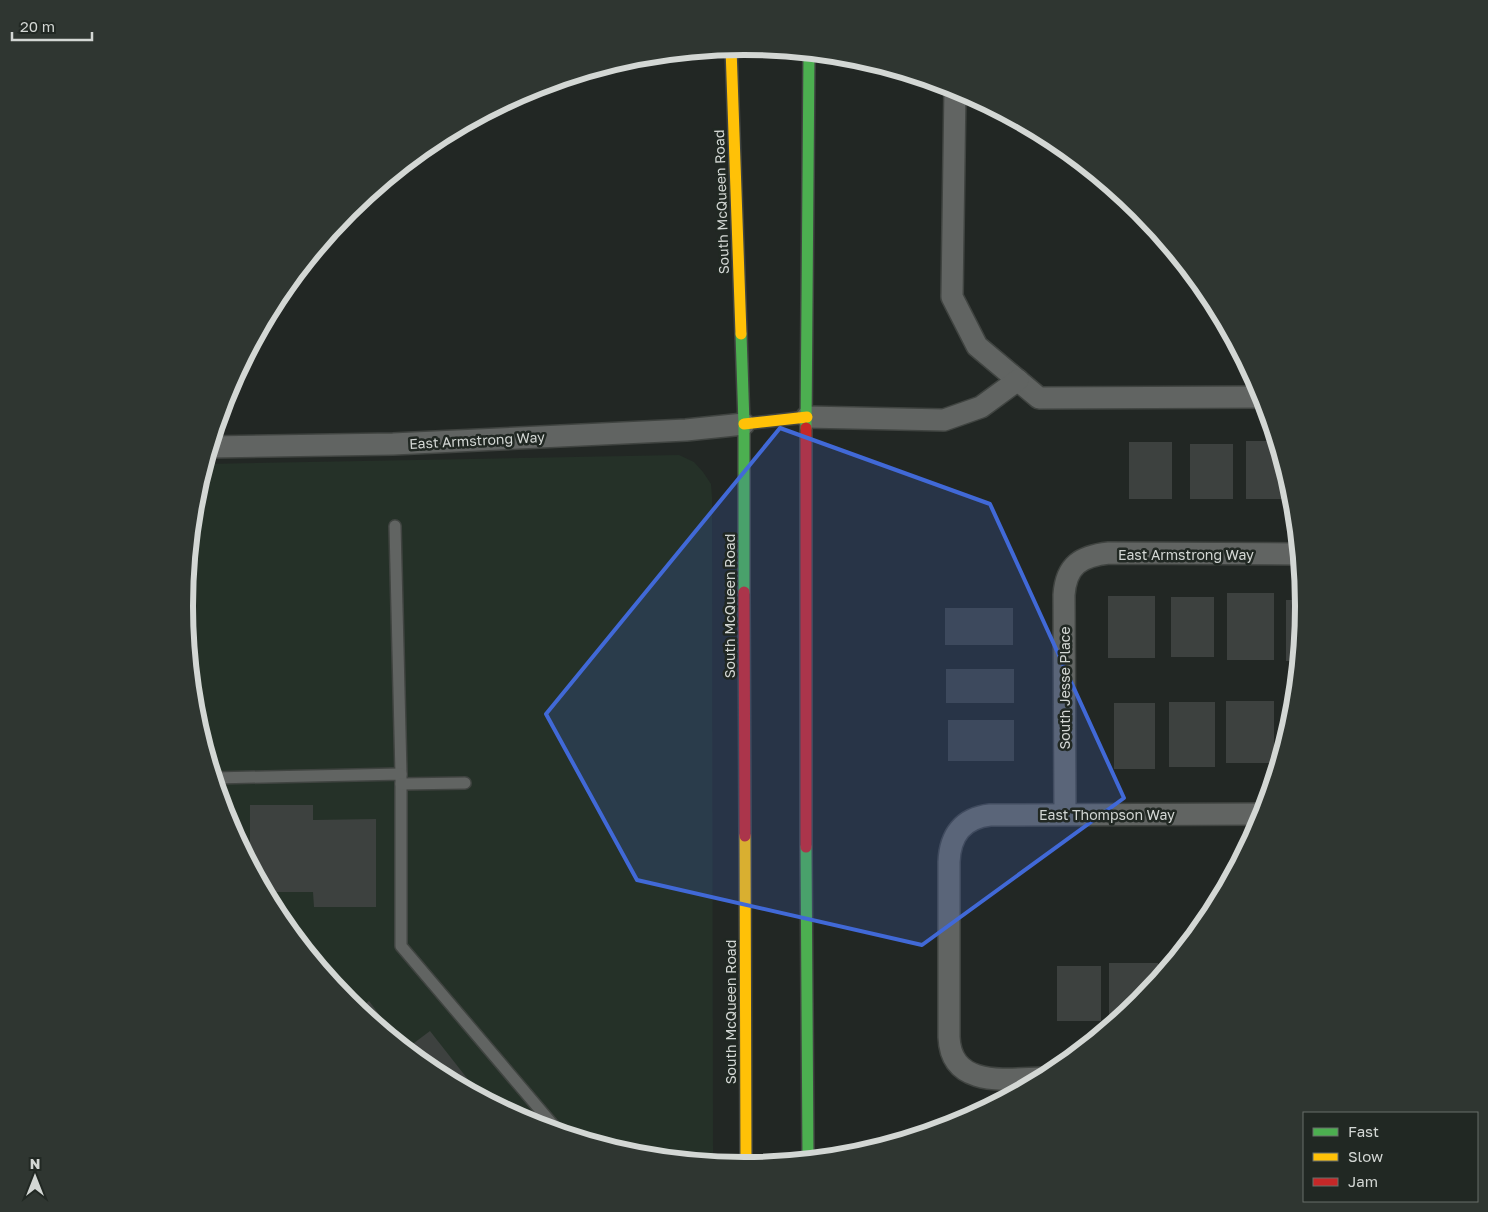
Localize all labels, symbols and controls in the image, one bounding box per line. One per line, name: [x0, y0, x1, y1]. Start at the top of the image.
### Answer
scale bar: [12, 10, 92, 42]
text: 20 m: [20, 17, 55, 35]
street label: South McQueen Road: [710, 129, 732, 275]
street label: East Armstrong Way: [409, 428, 545, 452]
street label: South McQueen Road: [721, 534, 738, 678]
street label: East Armstrong Way: [1118, 546, 1254, 563]
street label: South Jesse Place: [1056, 626, 1073, 750]
street label: East Thompson Way: [1039, 806, 1175, 823]
street label: South McQueen Road: [722, 940, 739, 1084]
legend: [1303, 1112, 1478, 1202]
text: Fast: [1348, 1122, 1379, 1140]
text: Slow: [1348, 1147, 1383, 1165]
north arrow: [10, 1152, 60, 1202]
text: N: [30, 1155, 40, 1172]
text: Jam: [1348, 1172, 1378, 1190]

